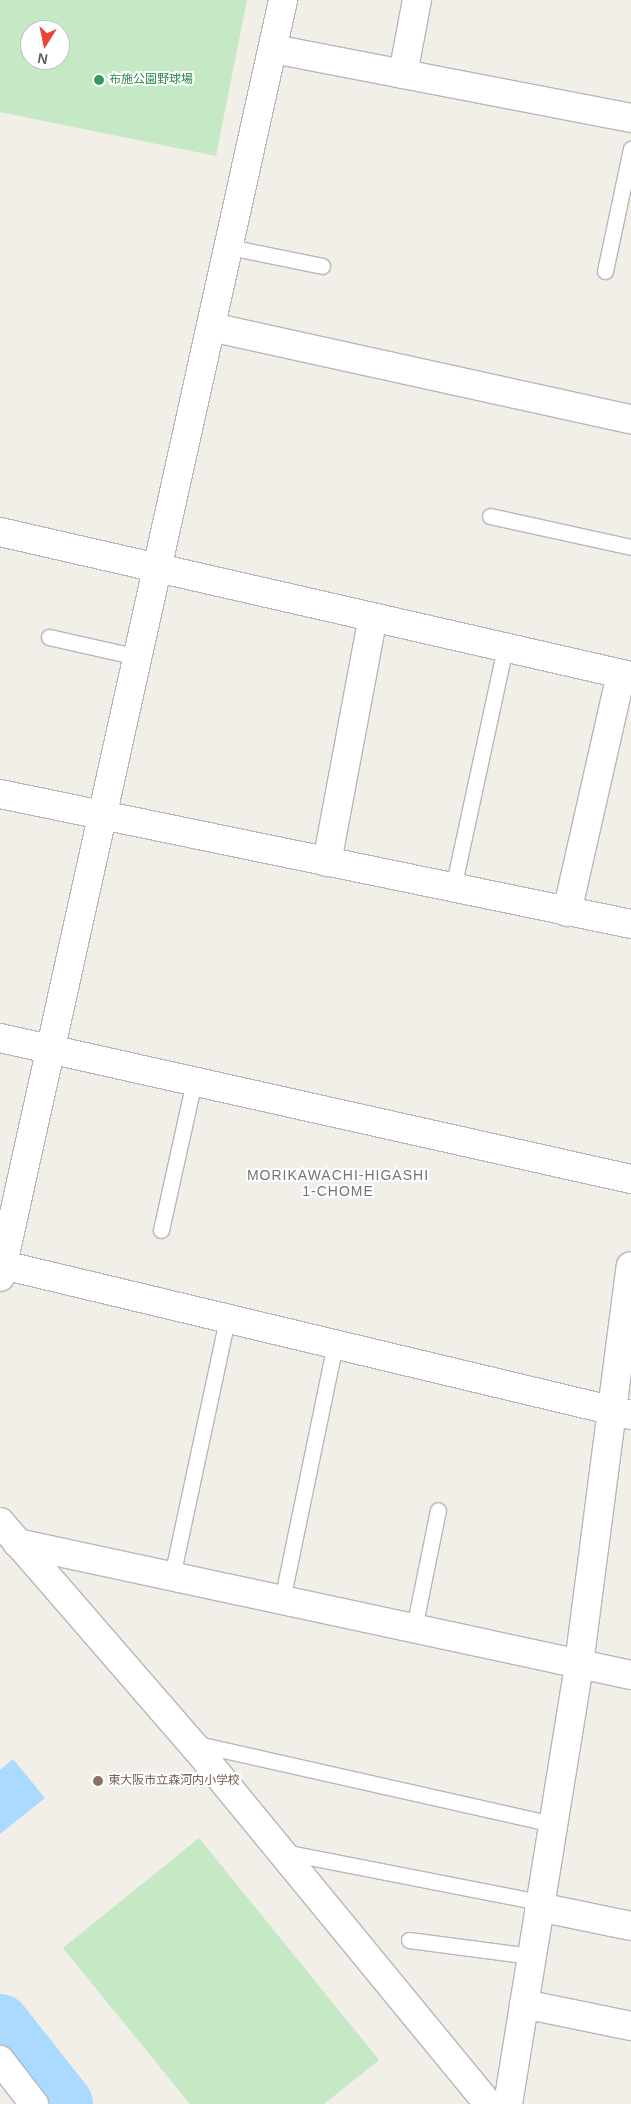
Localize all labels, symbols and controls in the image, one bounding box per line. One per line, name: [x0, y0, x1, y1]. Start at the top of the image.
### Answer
north arrow: [20, 20, 70, 70]
text: N: [36, 50, 49, 68]
place label: 布施公園野球場: [109, 73, 193, 87]
marker: 布施公園野球場: [93, 74, 105, 86]
district label: MORIKAWACHI-HIGASHI 1-CHOME: [245, 1167, 431, 1200]
place label: 東大阪市立森河内小学校: [108, 1774, 240, 1788]
marker: 東大阪市立森河内小学校: [92, 1775, 104, 1787]

